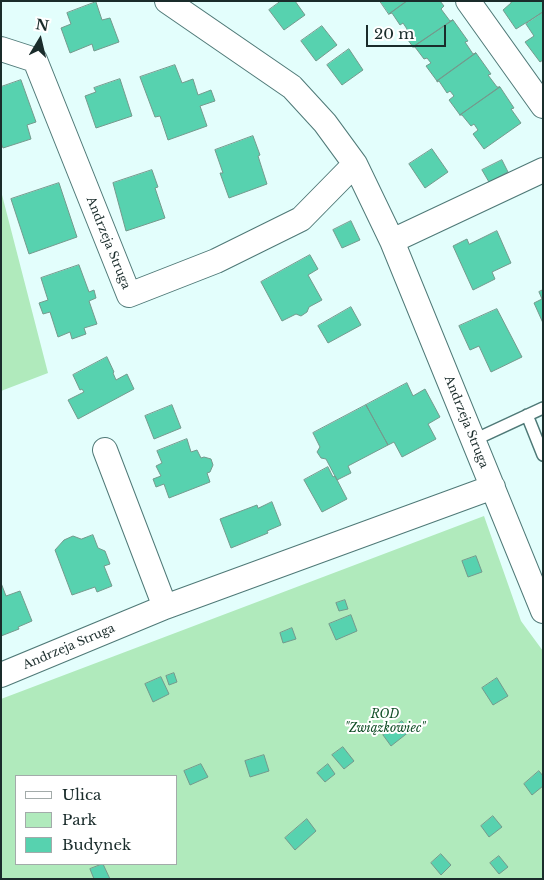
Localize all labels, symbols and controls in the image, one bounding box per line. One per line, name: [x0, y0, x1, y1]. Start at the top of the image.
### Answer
north arrow: [15, 15, 65, 65]
text: N: [34, 15, 50, 35]
scale bar: [369, 15, 449, 47]
text: 20 m: [374, 24, 414, 43]
street label: Andrzeja Struga: [83, 195, 133, 291]
street label: Andrzeja Struga: [441, 374, 491, 470]
street label: Andrzeja Struga: [21, 621, 117, 673]
park label: ROD "Związkowiec": [345, 708, 425, 736]
legend: [15, 775, 178, 865]
text: Ulica: [62, 785, 101, 804]
text: Park: [62, 810, 97, 829]
text: Budynek: [62, 835, 131, 854]

